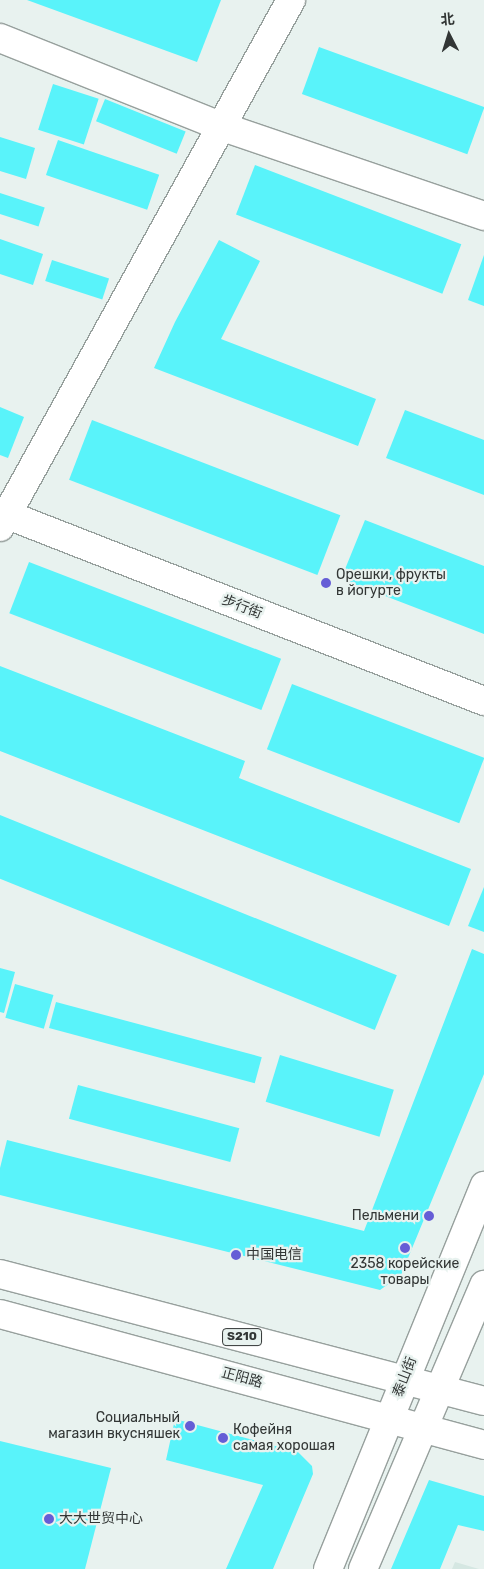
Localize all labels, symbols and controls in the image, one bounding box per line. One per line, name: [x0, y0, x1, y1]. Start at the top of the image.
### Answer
north arrow: [424, 10, 474, 60]
text: 北: [440, 10, 455, 29]
place label: Орешки, фрукты в йогурте: [336, 567, 446, 600]
marker: Орешки, фрукты в йогурте: [320, 577, 332, 589]
street label: 步行街: [219, 592, 265, 622]
place label: Пельмени: [352, 1208, 419, 1224]
marker: Пельмени: [423, 1210, 435, 1222]
marker: 2358 корейские товары: [399, 1242, 411, 1254]
place label: 中国电信: [246, 1247, 302, 1263]
marker: 中国电信: [230, 1249, 242, 1261]
place label: 2358 корейские товары: [351, 1256, 459, 1288]
road number: S210: [222, 1328, 262, 1346]
street label: 泰山街: [390, 1354, 420, 1400]
street label: 正阳路: [220, 1364, 264, 1392]
place label: Социальный магазин вкусняшек: [48, 1410, 180, 1442]
marker: Социальный магазин вкусняшек: [184, 1420, 196, 1432]
place label: Кофейня самая хорошая: [233, 1422, 335, 1454]
marker: Кофейня самая хорошая: [217, 1432, 229, 1444]
place label: 大大世贸中心: [59, 1511, 143, 1527]
marker: 大大世贸中心: [43, 1513, 55, 1525]

